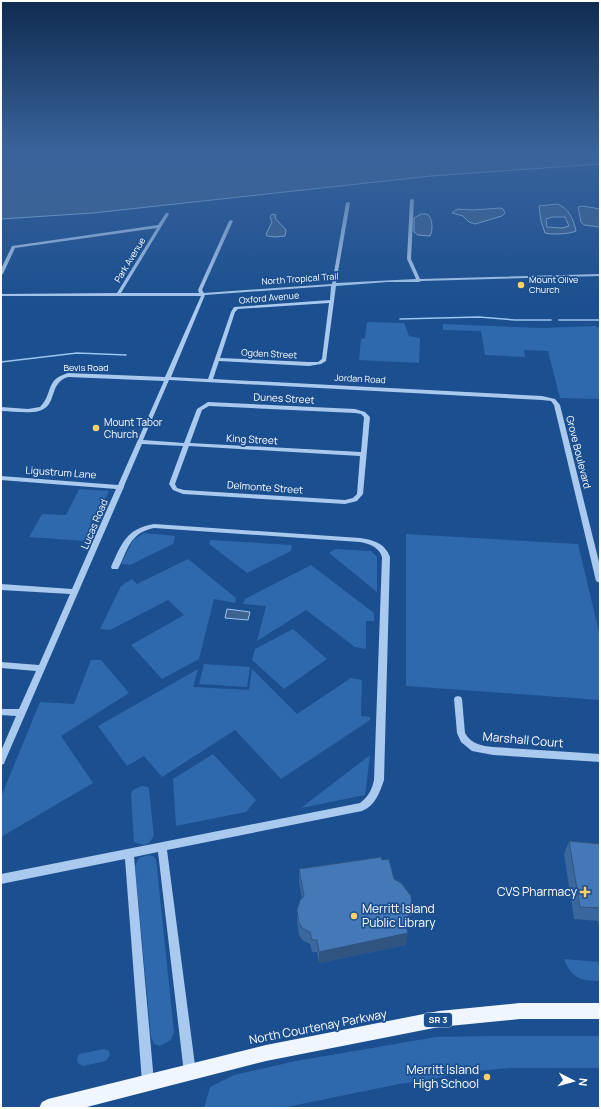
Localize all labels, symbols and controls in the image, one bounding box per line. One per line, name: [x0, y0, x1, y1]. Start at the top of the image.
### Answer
street label: Park Avenue: [111, 235, 148, 285]
street label: North Tropical Trail: [261, 269, 339, 288]
place label: Mount Olive Church: [529, 273, 578, 296]
marker: Mount Olive Church: [516, 280, 526, 290]
street label: Oxford Avenue: [238, 288, 300, 307]
street label: Ogden Street: [241, 346, 298, 361]
street label: Bevis Road: [63, 361, 109, 374]
street label: Jordan Road: [334, 371, 386, 386]
street label: Dunes Street: [253, 389, 315, 407]
street label: Grove Boulevard: [563, 414, 595, 490]
place label: Mount Tabor Church: [104, 415, 163, 441]
marker: Mount Tabor Church: [91, 423, 101, 433]
street label: King Street: [226, 431, 278, 447]
street label: Ligustrum Lane: [25, 463, 97, 481]
street label: Delmonte Street: [226, 477, 304, 497]
street label: Lucas Road: [77, 497, 111, 551]
street label: Marshall Court: [482, 728, 564, 752]
place label: CVS Pharmacy: [497, 883, 578, 900]
marker: CVS Pharmacy: [580, 887, 590, 897]
place label: Merritt Island Public Library: [362, 900, 436, 931]
marker: Merritt Island Public Library: [349, 911, 359, 921]
street label: North Courtenay Parkway: [248, 1005, 389, 1048]
road number: SR 3: [424, 1013, 452, 1027]
place label: Merritt Island High School: [406, 1061, 479, 1092]
north arrow: [553, 1061, 593, 1101]
marker: Merritt Island High School: [482, 1072, 492, 1082]
text: N: [576, 1077, 591, 1087]

